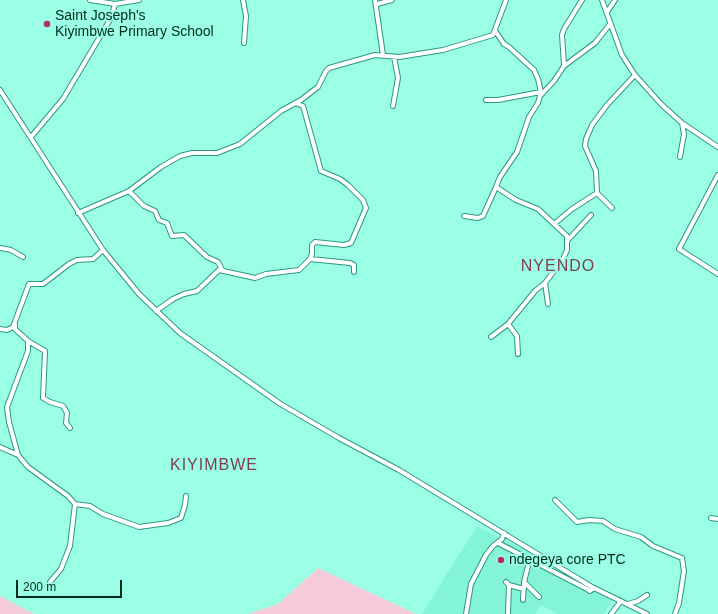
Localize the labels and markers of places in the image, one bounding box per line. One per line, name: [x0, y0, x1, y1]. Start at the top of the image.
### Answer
place label: Saint Joseph's Kiyimbwe Primary School: [55, 8, 214, 40]
marker: Saint Joseph's Kiyimbwe Primary School: [42, 19, 52, 29]
place label: ndegeya core PTC: [509, 552, 626, 568]
marker: ndegeya core PTC: [496, 555, 506, 565]

